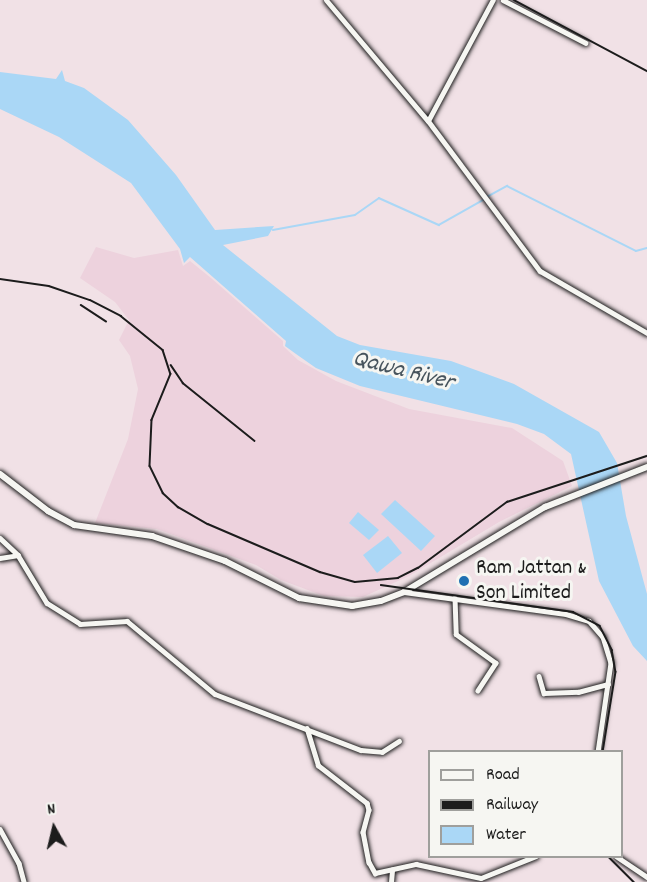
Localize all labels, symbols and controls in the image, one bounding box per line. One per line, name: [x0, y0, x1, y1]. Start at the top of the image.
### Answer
water label: Qawa River: [350, 346, 456, 398]
place label: Ram Jattan & Son Limited: [476, 555, 587, 606]
marker: Ram Jattan & Son Limited: [457, 574, 471, 588]
legend: [428, 750, 623, 858]
text: Road: [486, 763, 520, 788]
text: Railway: [486, 793, 538, 818]
north arrow: [24, 798, 84, 858]
text: N: [46, 798, 57, 822]
text: Water: [486, 823, 526, 848]

